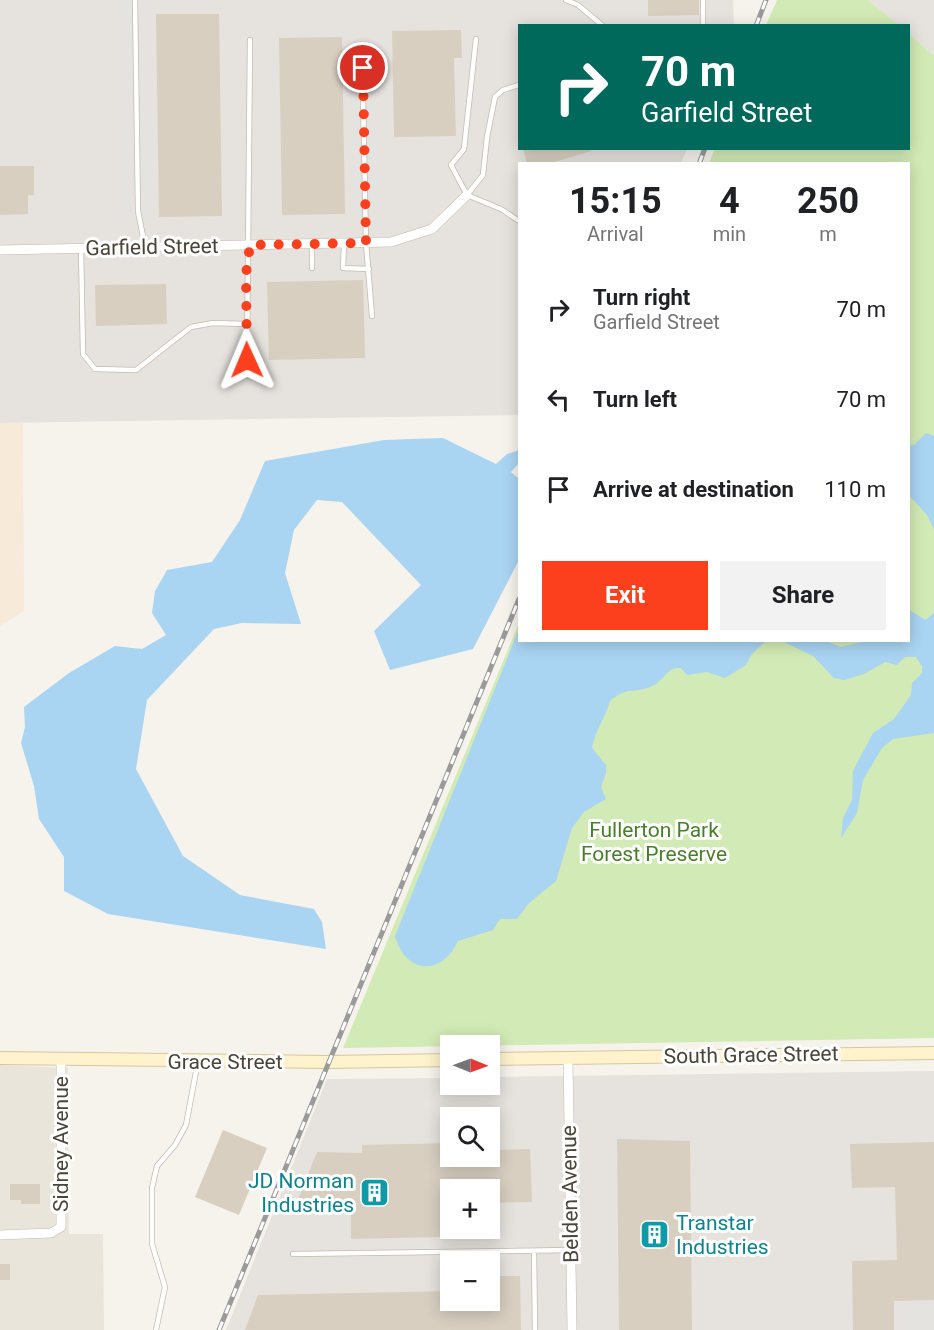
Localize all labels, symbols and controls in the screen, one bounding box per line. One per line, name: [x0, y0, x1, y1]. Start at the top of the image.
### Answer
pin: [337, 42, 388, 93]
text: 70 m: [641, 47, 736, 96]
icon: right: [542, 48, 620, 126]
icon: arrive: [346, 51, 379, 84]
text: Garfield Street: [641, 97, 812, 129]
text: 15:15: [569, 180, 662, 222]
text: 4: [719, 180, 740, 222]
text: 250: [797, 180, 859, 222]
text: Arrival: [587, 222, 644, 246]
text: min: [713, 222, 746, 246]
text: m: [819, 222, 837, 246]
street label: Garfield Street: [85, 234, 219, 260]
text: Turn right: [593, 285, 690, 310]
icon: right: [542, 293, 575, 326]
text: 70 m: [837, 297, 886, 322]
text: Garfield Street: [593, 310, 720, 334]
position arrow: [215, 328, 279, 392]
icon: left: [542, 383, 575, 416]
text: Turn left: [593, 387, 677, 412]
text: 70 m: [837, 387, 886, 412]
icon: arrive: [542, 473, 575, 506]
text: Arrive at destination: [593, 477, 794, 502]
text: 110 m: [824, 477, 886, 502]
button: Exit: [542, 561, 708, 630]
button: Share: [720, 561, 886, 630]
park label: Fullerton Park Forest Preserve: [581, 818, 727, 866]
north arrow: [440, 1035, 500, 1095]
map controls: [440, 1035, 500, 1311]
street label: South Grace Street: [663, 1041, 839, 1069]
street label: Grace Street: [167, 1050, 283, 1074]
street label: Sidney Avenue: [49, 1076, 73, 1212]
button: search: [440, 1107, 500, 1167]
street label: Belden Avenue: [557, 1125, 583, 1263]
place label: JD Norman Industries: [248, 1169, 354, 1217]
building icon: JD Norman Industries: [359, 1177, 391, 1209]
button: +: [440, 1179, 500, 1239]
place label: Transtar Industries: [676, 1211, 769, 1259]
building icon: Transtar Industries: [639, 1219, 671, 1251]
button: −: [440, 1251, 500, 1311]

